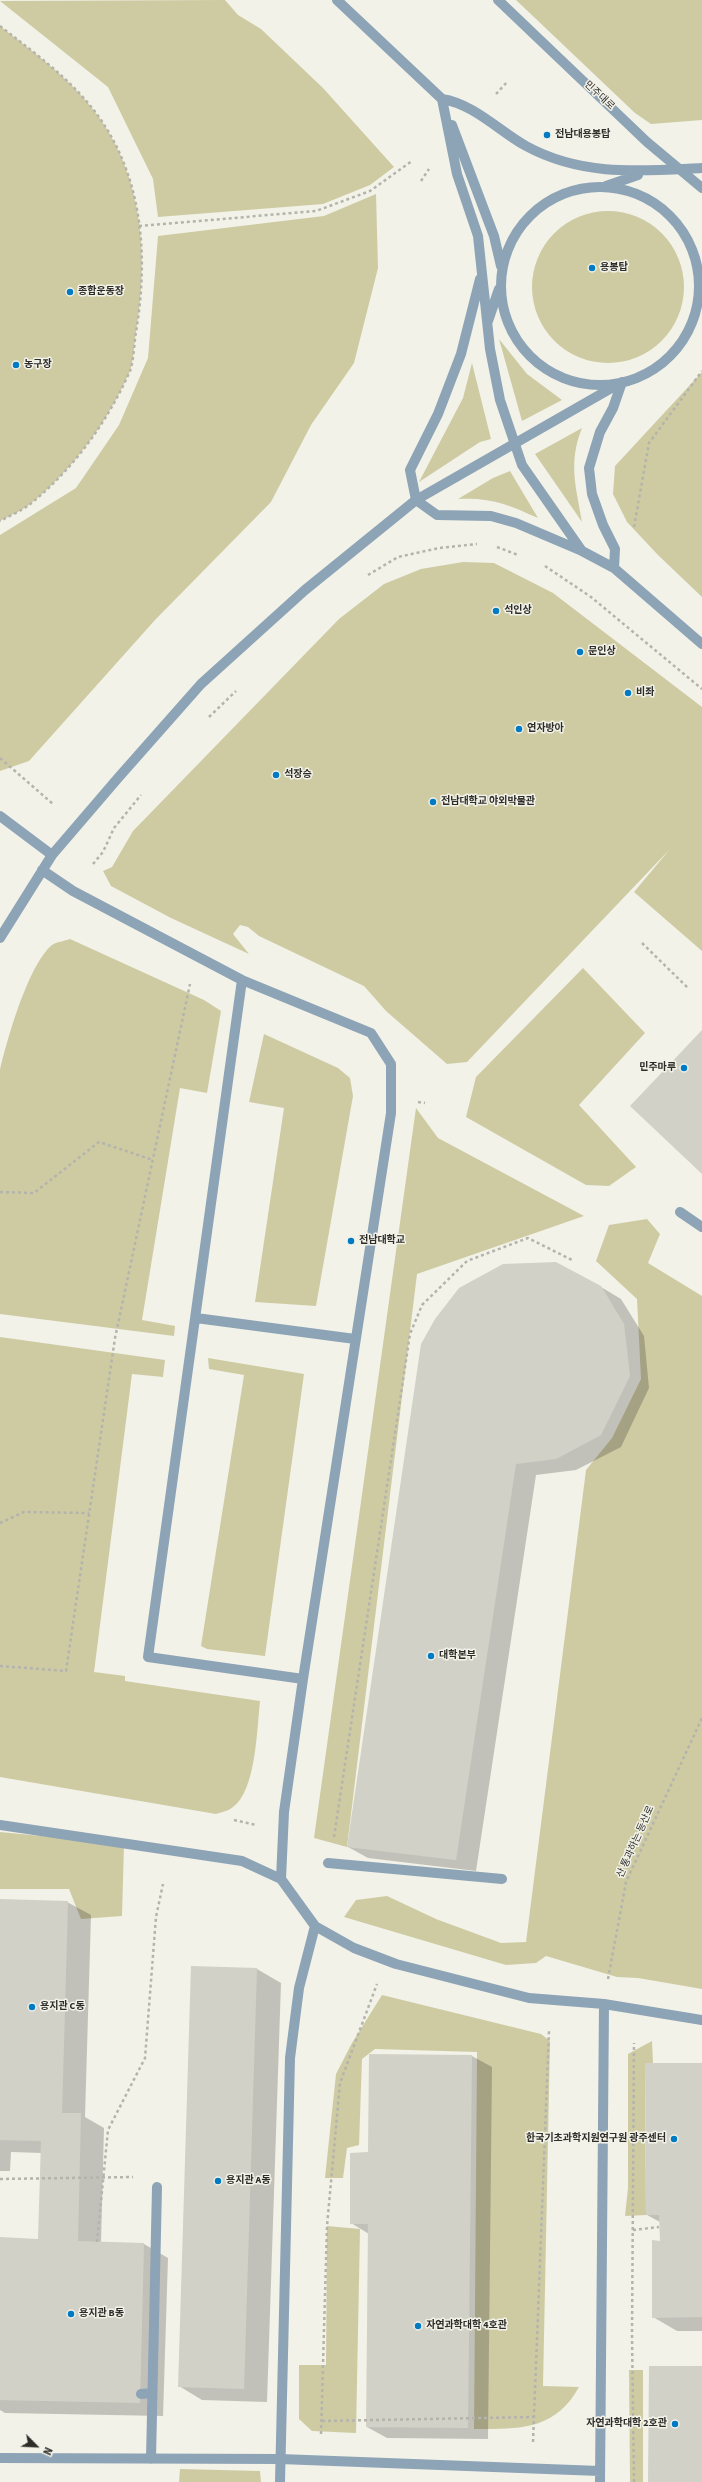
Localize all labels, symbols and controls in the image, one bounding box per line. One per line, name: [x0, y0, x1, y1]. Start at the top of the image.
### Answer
street label: 민주대로: [581, 79, 617, 113]
place label: 전남대용봉탑: [555, 129, 610, 141]
marker: 전남대용봉탑: [542, 130, 552, 140]
place label: 용봉탑: [600, 262, 628, 274]
marker: 용봉탑: [587, 263, 597, 273]
place label: 종합운동장: [78, 286, 124, 298]
marker: 종합운동장: [65, 287, 75, 297]
place label: 농구장: [24, 359, 52, 371]
marker: 농구장: [11, 360, 21, 370]
place label: 석인상: [504, 605, 532, 617]
marker: 석인상: [491, 606, 501, 616]
place label: 문인상: [588, 646, 616, 658]
marker: 문인상: [575, 647, 585, 657]
place label: 비좌: [636, 687, 654, 699]
marker: 비좌: [623, 688, 633, 698]
place label: 연자방아: [527, 723, 564, 735]
marker: 연자방아: [514, 724, 524, 734]
place label: 석장승: [284, 769, 312, 781]
marker: 석장승: [271, 770, 281, 780]
place label: 전남대학교 야외박물관: [441, 796, 535, 808]
marker: 전남대학교 야외박물관: [428, 797, 438, 807]
place label: 민주마루: [639, 1062, 676, 1074]
marker: 민주마루: [679, 1063, 689, 1073]
place label: 전남대학교: [359, 1235, 405, 1247]
marker: 전남대학교: [346, 1236, 356, 1246]
place label: 대학본부: [439, 1650, 476, 1662]
marker: 대학본부: [426, 1651, 436, 1661]
street label: 산 통과하는 등산로: [615, 1804, 657, 1880]
place label: 용지관 C동: [40, 2001, 85, 2013]
marker: 용지관 C동: [27, 2002, 37, 2012]
place label: 한국기초과학지원연구원 광주센터: [526, 2133, 666, 2145]
marker: 한국기초과학지원연구원 광주센터: [669, 2134, 679, 2144]
place label: 용지관 A동: [226, 2175, 271, 2187]
marker: 용지관 A동: [213, 2176, 223, 2186]
place label: 용지관 B동: [79, 2308, 124, 2320]
marker: 용지관 B동: [66, 2309, 76, 2319]
place label: 자연과학대학 4호관: [426, 2320, 507, 2332]
marker: 자연과학대학 4호관: [413, 2321, 423, 2331]
place label: 자연과학대학 2호관: [586, 2418, 667, 2430]
marker: 자연과학대학 2호관: [670, 2419, 680, 2429]
north arrow: [16, 2426, 56, 2466]
text: N: [39, 2445, 56, 2457]

